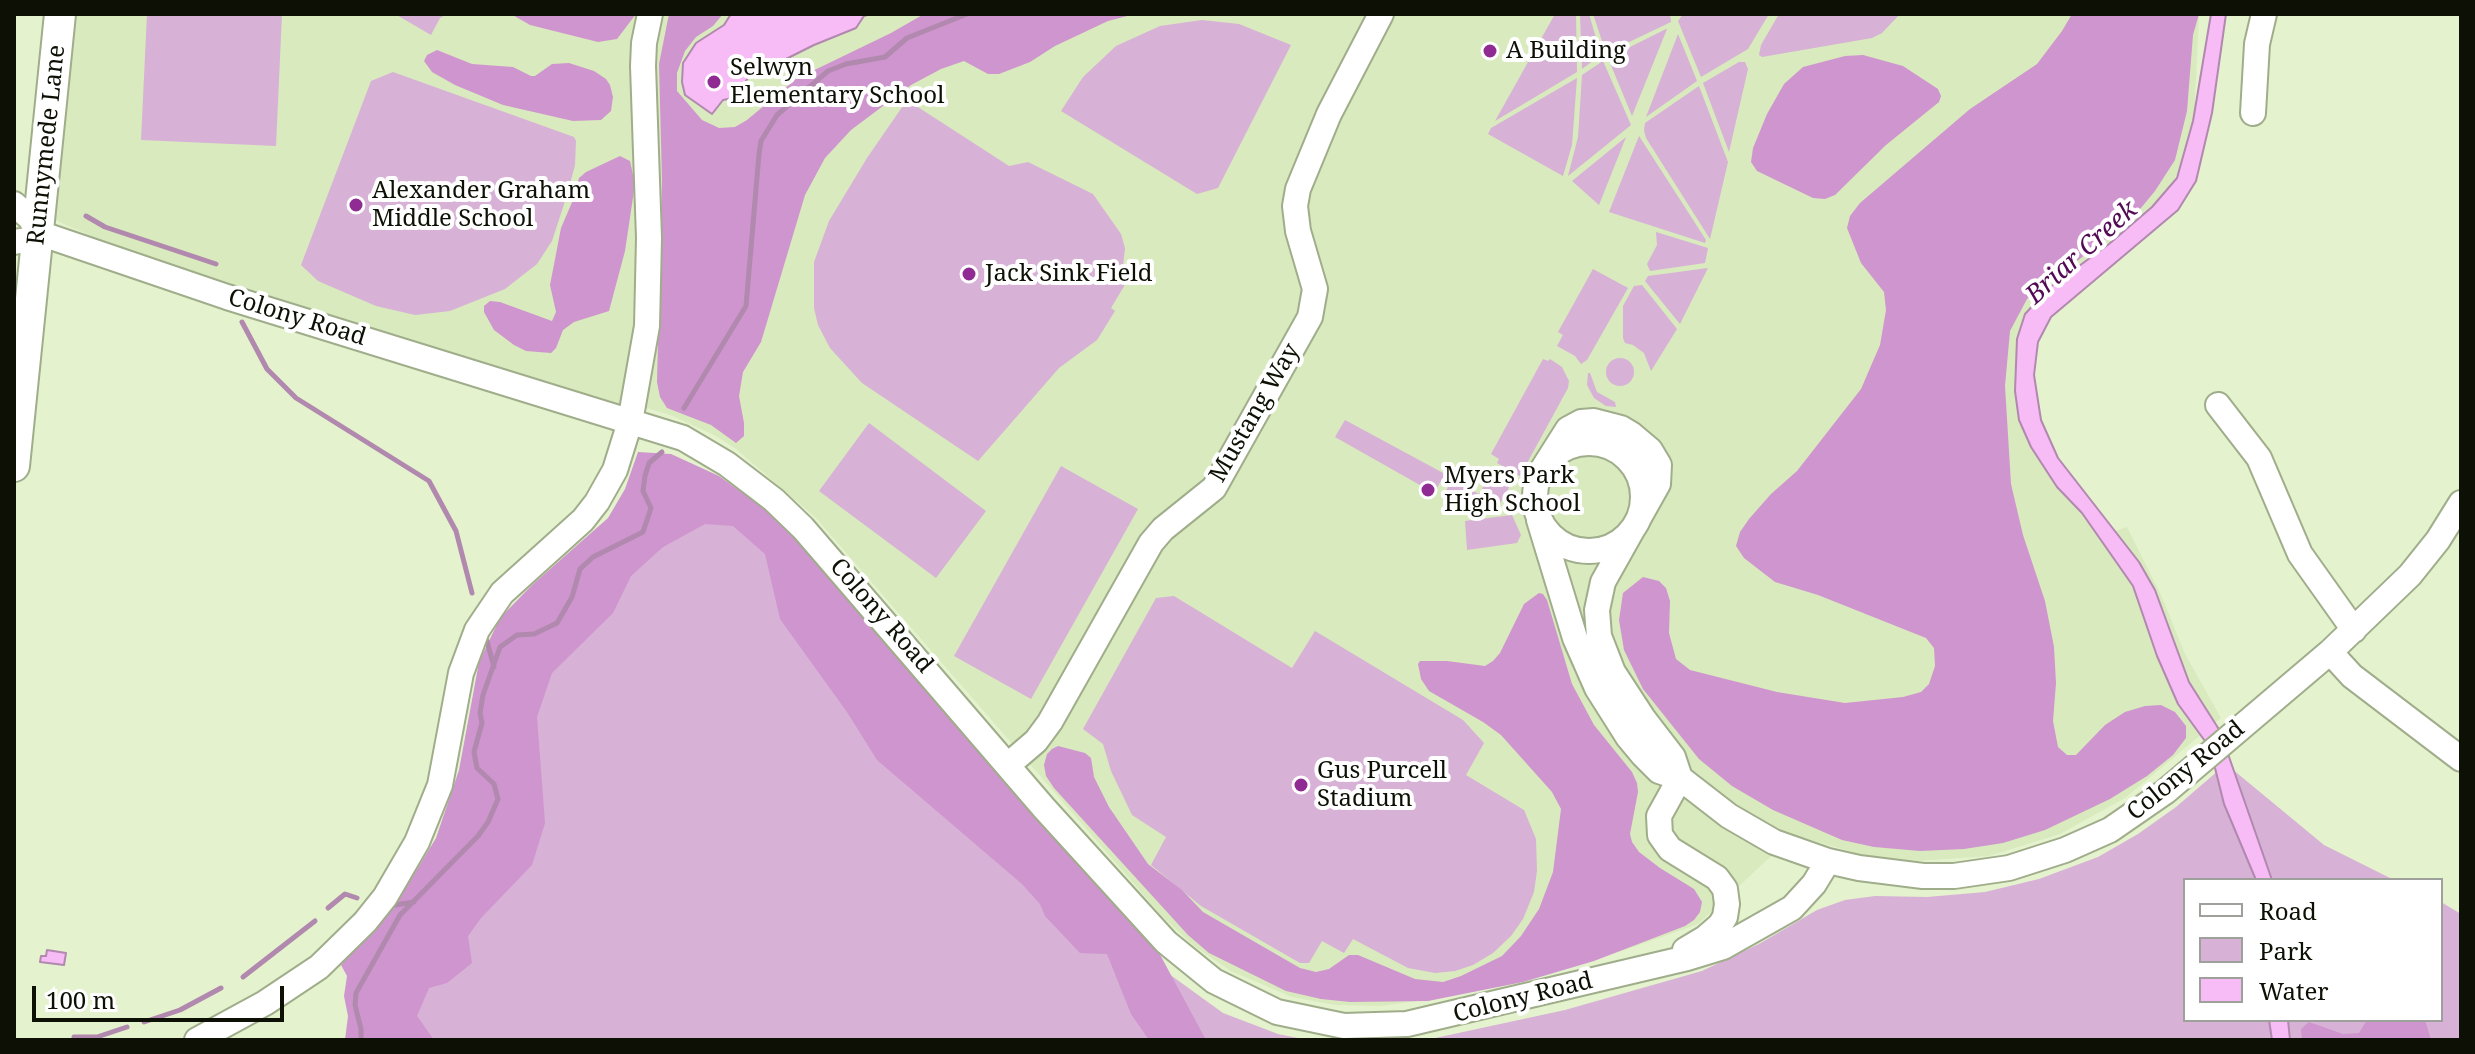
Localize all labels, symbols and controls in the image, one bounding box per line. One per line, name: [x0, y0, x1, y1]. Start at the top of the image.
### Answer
place label: A Building: [1506, 37, 1626, 65]
marker: A Building: [1481, 42, 1499, 60]
street label: Runnymede Lane: [22, 43, 72, 247]
place label: Selwyn Elementary School: [730, 54, 945, 110]
marker: Selwyn Elementary School: [705, 73, 723, 91]
place label: Alexander Graham Middle School: [372, 177, 590, 233]
water label: Briar Creek: [2020, 195, 2144, 311]
marker: Alexander Graham Middle School: [347, 196, 365, 214]
place label: Jack Sink Field: [985, 260, 1153, 288]
marker: Jack Sink Field: [960, 265, 978, 283]
street label: Colony Road: [225, 283, 369, 353]
street label: Mustang Way: [1204, 339, 1306, 487]
place label: Myers Park High School: [1444, 462, 1580, 518]
marker: Myers Park High School: [1419, 481, 1437, 499]
street label: Colony Road: [823, 553, 939, 679]
street label: Colony Road: [2122, 715, 2250, 827]
place label: Gus Purcell Stadium: [1317, 757, 1447, 813]
marker: Gus Purcell Stadium: [1292, 776, 1310, 794]
legend: [2183, 878, 2443, 1022]
text: Road: [2259, 894, 2317, 927]
text: Park: [2259, 934, 2312, 967]
street label: Colony Road: [1450, 967, 1596, 1029]
scale bar: [36, 970, 288, 1020]
text: Water: [2259, 974, 2329, 1007]
text: 100 m: [46, 983, 115, 1016]

